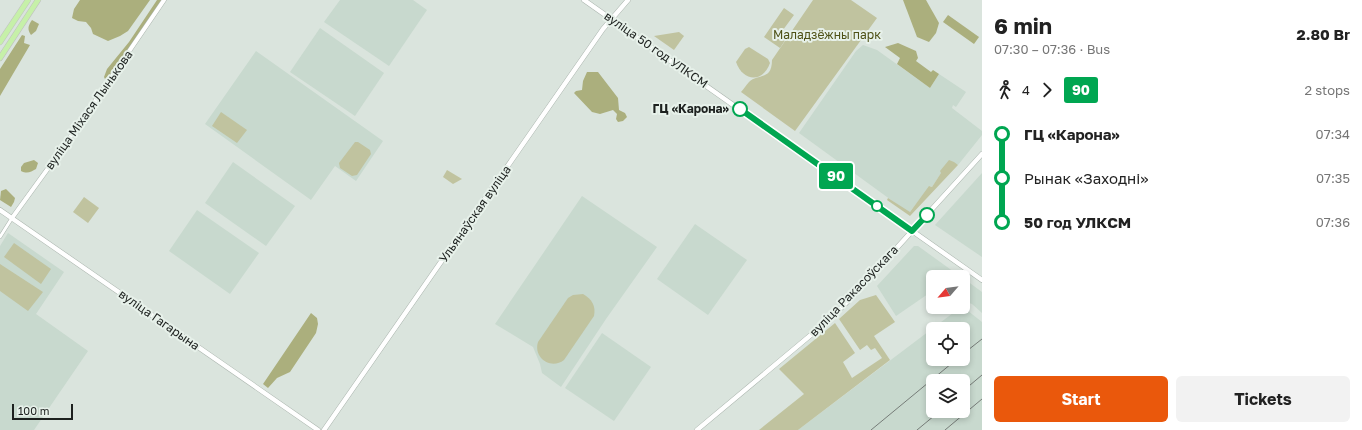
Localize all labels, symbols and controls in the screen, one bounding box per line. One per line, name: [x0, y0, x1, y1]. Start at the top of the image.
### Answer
street label: вуліца 50 год УЛКСМ: [601, 8, 711, 91]
text: 6 min: [994, 12, 1052, 39]
text: 2.80 Br: [1297, 25, 1350, 43]
park label: Маладзёжны парк: [773, 27, 881, 42]
text: 07:30 – 07:36 · Bus: [994, 41, 1110, 57]
street label: вуліца Міхася Лынькова: [42, 47, 136, 172]
icon: walk: [994, 79, 1016, 101]
icon: forward: [1036, 79, 1058, 101]
text: 90: [1072, 81, 1090, 98]
text: 4: [1022, 82, 1030, 98]
text: 2 stops: [1304, 82, 1350, 98]
place label: ГЦ «Карона»: [653, 101, 730, 116]
marker: ГЦ «Карона»: [732, 101, 748, 117]
text: ГЦ «Карона»: [1024, 125, 1120, 143]
text: 07:34: [1316, 126, 1350, 142]
street label: Ульянаўская вуліца: [435, 162, 514, 265]
line badge: 90: [818, 163, 854, 189]
text: 90: [827, 167, 845, 184]
text: Рынак «Заходні»: [1024, 169, 1148, 187]
text: 07:35: [1316, 170, 1350, 186]
unlabelled marker: [871, 200, 883, 212]
unlabelled marker: [919, 207, 935, 223]
text: 50 год УЛКСМ: [1024, 213, 1131, 231]
text: 07:36: [1316, 214, 1350, 230]
street label: вуліца Ракасоўскага: [806, 242, 901, 339]
north arrow: [926, 270, 970, 314]
map controls: [926, 270, 970, 418]
street label: вуліца Гагарына: [116, 286, 203, 353]
button: locate: [926, 322, 970, 366]
button: layers: [926, 374, 970, 418]
button: Start: [994, 376, 1168, 422]
button: Tickets: [1176, 376, 1350, 422]
scale bar: [12, 402, 73, 421]
text: 100 m: [18, 404, 49, 417]

